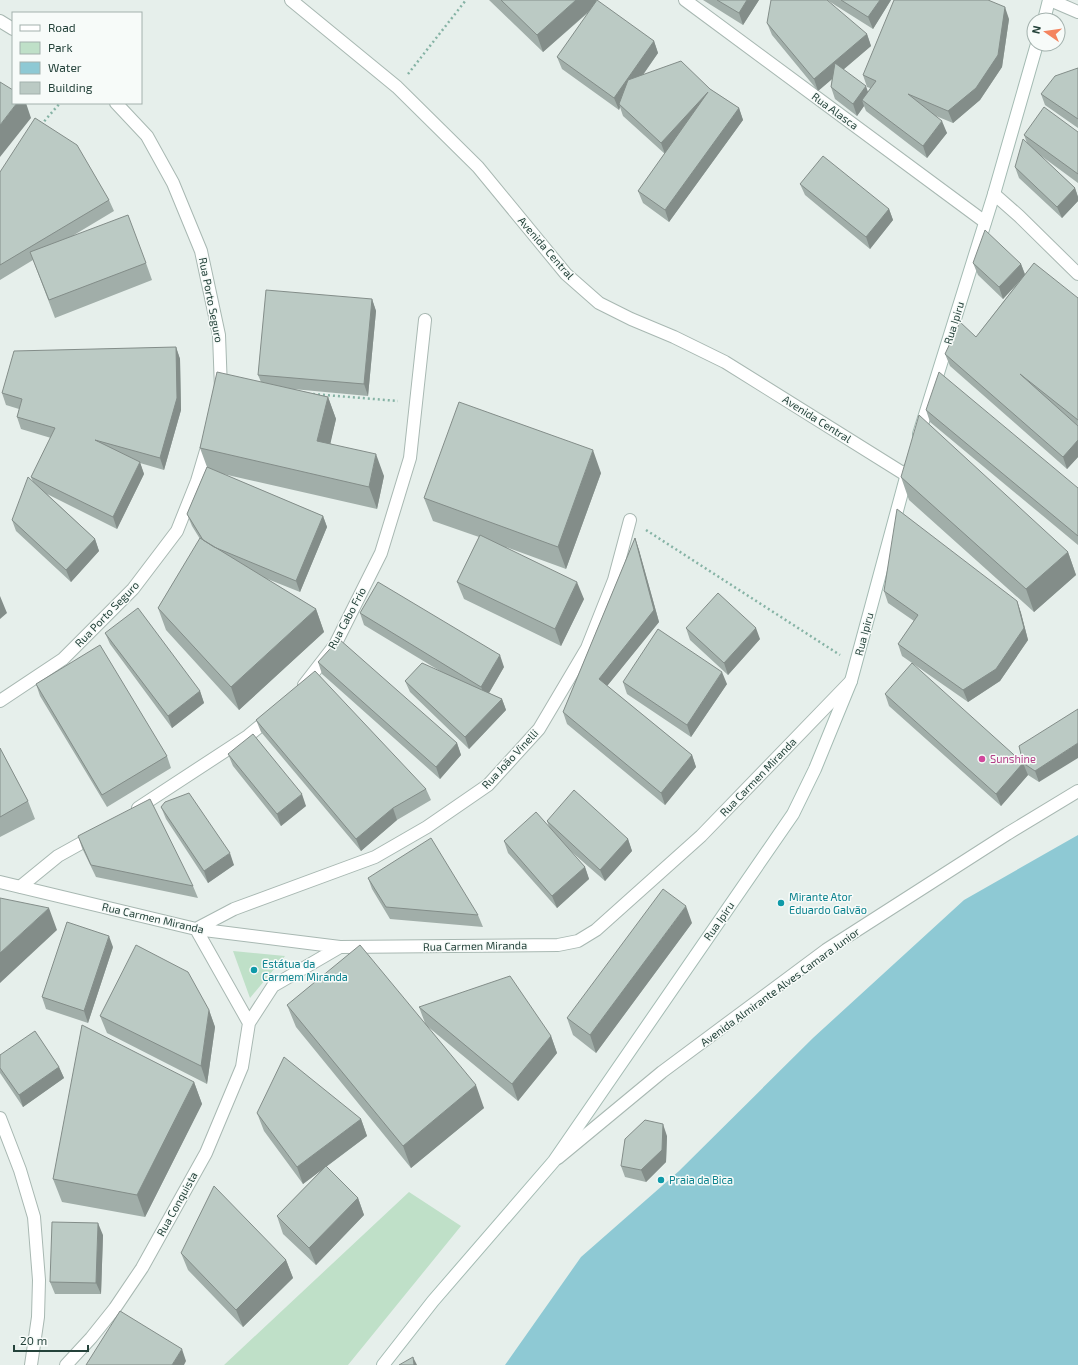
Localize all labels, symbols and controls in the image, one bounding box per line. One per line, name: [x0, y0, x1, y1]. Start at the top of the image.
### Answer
legend: [12, 12, 142, 104]
north arrow: [1026, 12, 1066, 52]
text: Road: [48, 20, 76, 34]
text: N: [1029, 24, 1043, 35]
text: Park: [48, 40, 73, 54]
text: Water: [48, 60, 82, 74]
text: Building: [48, 80, 93, 94]
street label: Rua Alasca: [809, 89, 861, 132]
street label: Avenida Central: [516, 214, 578, 282]
street label: Rua Porto Seguro: [197, 256, 226, 344]
street label: Rua Ipiru: [941, 300, 966, 346]
street label: Avenida Central: [780, 392, 855, 445]
street label: Rua Porto Seguro: [72, 578, 141, 649]
street label: Rua Cabo Frio: [325, 585, 368, 651]
street label: Rua Ipiru: [852, 611, 876, 657]
street label: Rua João Vinelli: [479, 726, 541, 791]
street label: Rua Carmen Miranda: [717, 735, 799, 819]
place label: Sunshine: [990, 752, 1036, 765]
marker: Sunshine: [977, 754, 987, 764]
place label: Mirante Ator Eduardo Galvão: [789, 890, 867, 916]
marker: Mirante Ator Eduardo Galvão: [776, 898, 786, 908]
street label: Rua Carmen Miranda: [101, 899, 205, 936]
street label: Rua Ipiru: [701, 899, 737, 943]
street label: Avenida Almirante Alves Camara Junior: [698, 924, 862, 1049]
street label: Rua Carmen Miranda: [423, 938, 527, 953]
place label: Estátua da Carmem Miranda: [262, 957, 348, 983]
marker: Estátua da Carmem Miranda: [249, 965, 259, 975]
street label: Rua Conquista: [154, 1169, 200, 1238]
place label: Praia da Bica: [669, 1173, 733, 1186]
marker: Praia da Bica: [656, 1175, 666, 1185]
scale bar: [14, 1327, 88, 1353]
text: 20 m: [20, 1333, 47, 1347]

